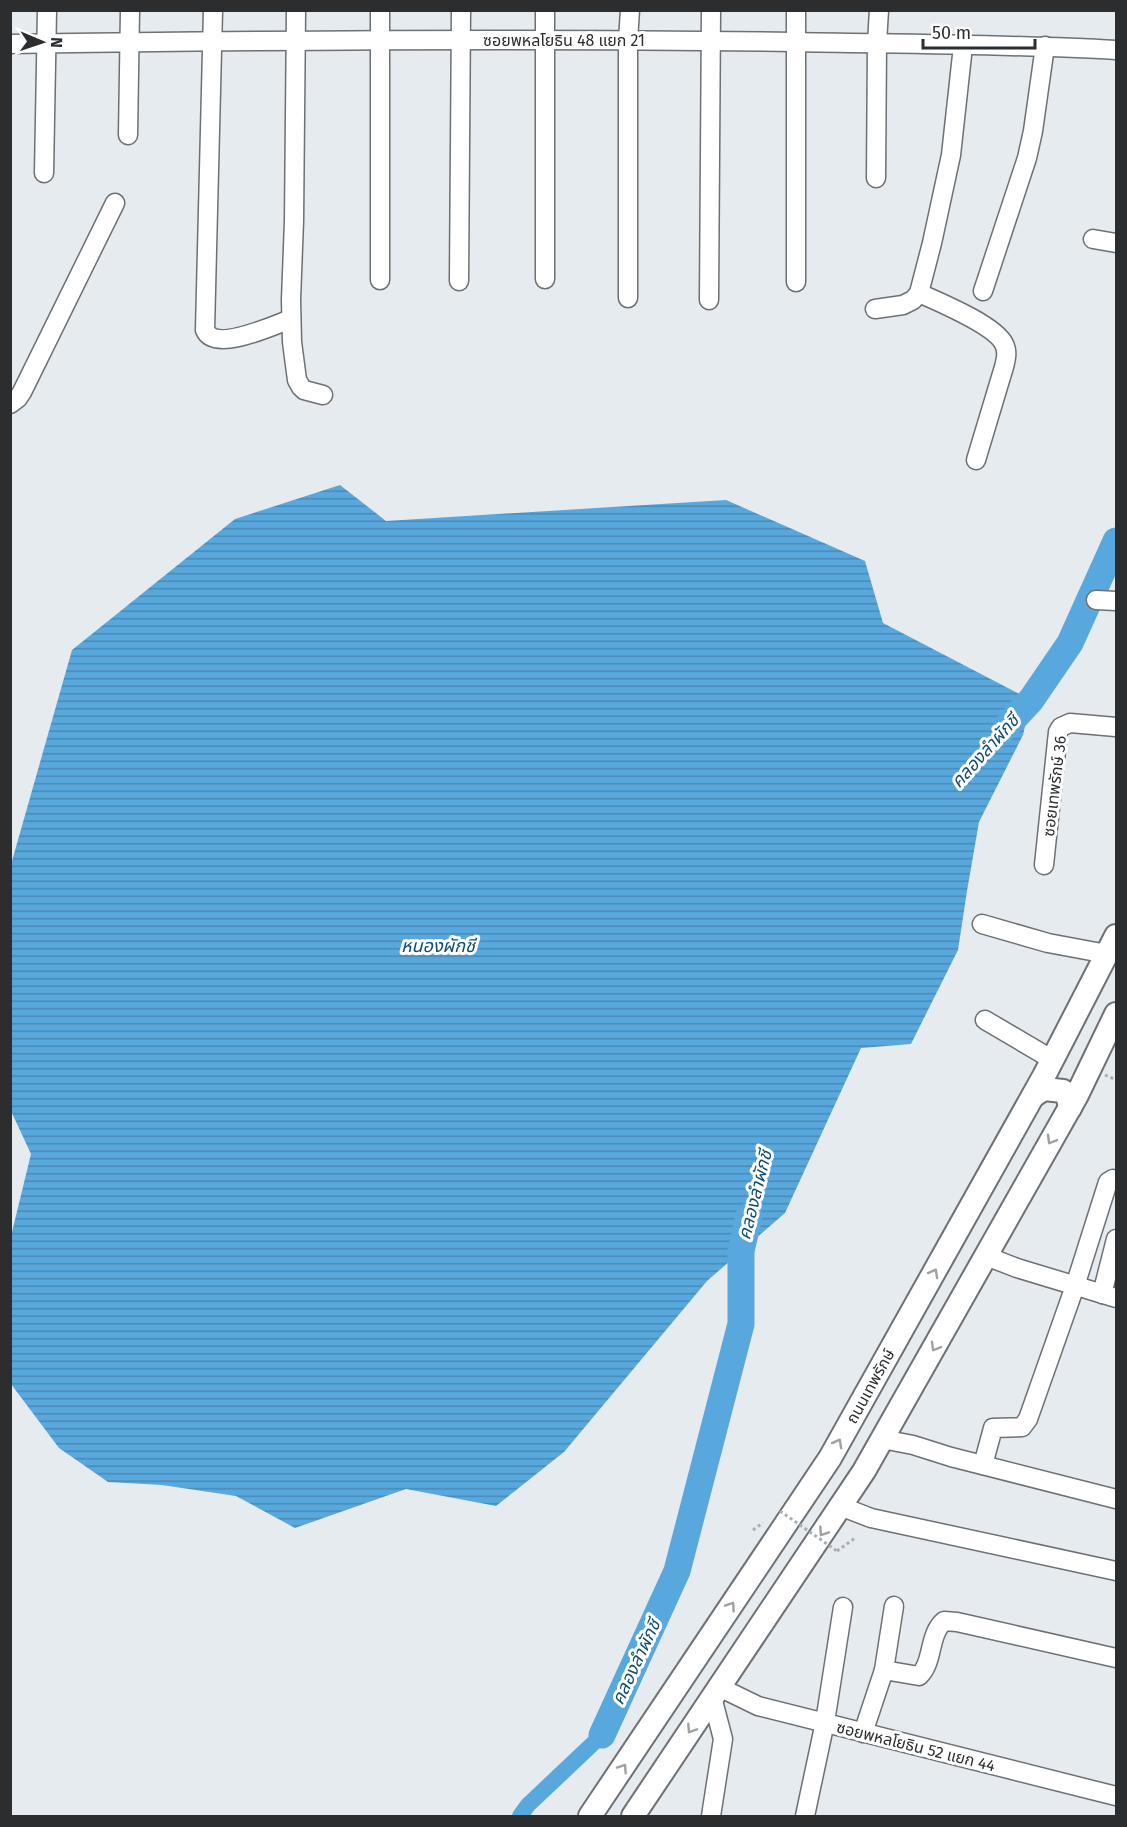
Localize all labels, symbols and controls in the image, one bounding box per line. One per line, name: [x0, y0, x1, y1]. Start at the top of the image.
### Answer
north arrow: [12, 12, 72, 72]
scale bar: [923, 12, 1036, 50]
text: 50 m: [932, 22, 971, 44]
street label: ซอยพหลโยธิน 48 แยก 21: [483, 31, 645, 50]
text: N: [47, 37, 66, 48]
water label: คลองลำผักชี: [946, 708, 1025, 792]
street label: ซอยเทพรักษ์ 36: [1039, 734, 1070, 838]
water label: หนองผักชี: [401, 935, 477, 957]
one-way arrow: [1047, 1134, 1059, 1145]
water label: คลองลำผักชี: [733, 1146, 777, 1242]
one-way arrow: [927, 1269, 938, 1279]
one-way arrow: [930, 1341, 942, 1351]
street label: ถนนเทพรักษ์: [842, 1346, 899, 1427]
one-way arrow: [831, 1439, 842, 1449]
one-way arrow: [819, 1525, 830, 1536]
one-way arrow: [724, 1601, 735, 1612]
water label: คลองลำผักชี: [607, 1614, 666, 1708]
street label: ซอยพหลโยธิน 52 แยก 44: [835, 1718, 998, 1776]
one-way arrow: [688, 1722, 699, 1733]
one-way arrow: [616, 1764, 627, 1775]

